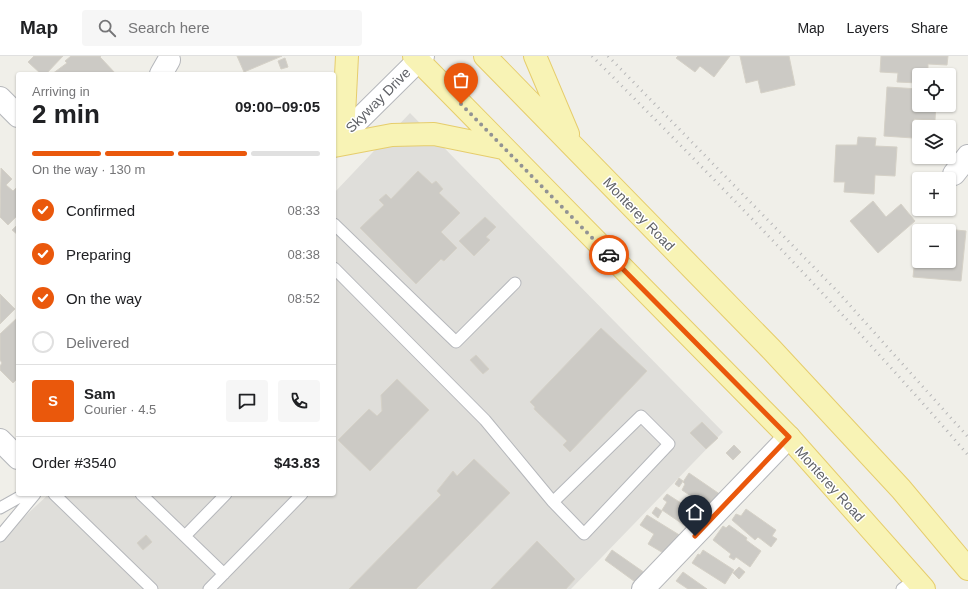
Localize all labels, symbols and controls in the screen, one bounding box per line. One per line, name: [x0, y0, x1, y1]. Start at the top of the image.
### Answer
search box: [82, 10, 362, 46]
text: Map: [20, 17, 58, 38]
icon: search: [96, 17, 118, 39]
text: Search here: [128, 19, 210, 36]
text: Map: [797, 20, 825, 36]
text: Layers: [847, 20, 889, 36]
text: Share: [911, 20, 948, 36]
pin: [444, 63, 478, 104]
street label: Skyway Drive: [342, 64, 414, 136]
map controls: [912, 68, 956, 268]
button: locate: [912, 68, 956, 112]
icon: bag: [450, 69, 472, 91]
text: Arriving in: [32, 84, 90, 99]
text: 09:00–09:05: [235, 98, 320, 115]
text: 2 min: [32, 99, 100, 129]
button: layers: [912, 120, 956, 164]
text: On the way · 130 m: [32, 162, 145, 177]
button: +: [912, 172, 956, 216]
street label: Monterey Road: [600, 174, 678, 254]
icon: check: [32, 199, 54, 221]
text: Confirmed: [66, 202, 135, 219]
text: 08:33: [287, 203, 320, 218]
button: −: [912, 224, 956, 268]
courier: [589, 235, 629, 275]
icon: check: [32, 243, 54, 265]
icon: car: [598, 244, 620, 266]
text: Preparing: [66, 246, 131, 263]
text: 08:38: [287, 247, 320, 262]
icon: check: [32, 287, 54, 309]
text: On the way: [66, 290, 142, 307]
text: 08:52: [287, 291, 320, 306]
text: Delivered: [66, 334, 129, 351]
button: chat: [226, 380, 268, 422]
button: phone: [278, 380, 320, 422]
text: Sam: [84, 385, 116, 402]
text: S: [48, 392, 58, 409]
text: Courier · 4.5: [84, 402, 156, 417]
street label: Monterey Road: [792, 443, 868, 525]
text: Order #3540: [32, 454, 116, 471]
text: $43.83: [274, 454, 320, 471]
pin: [678, 495, 712, 536]
icon: home: [684, 501, 706, 523]

